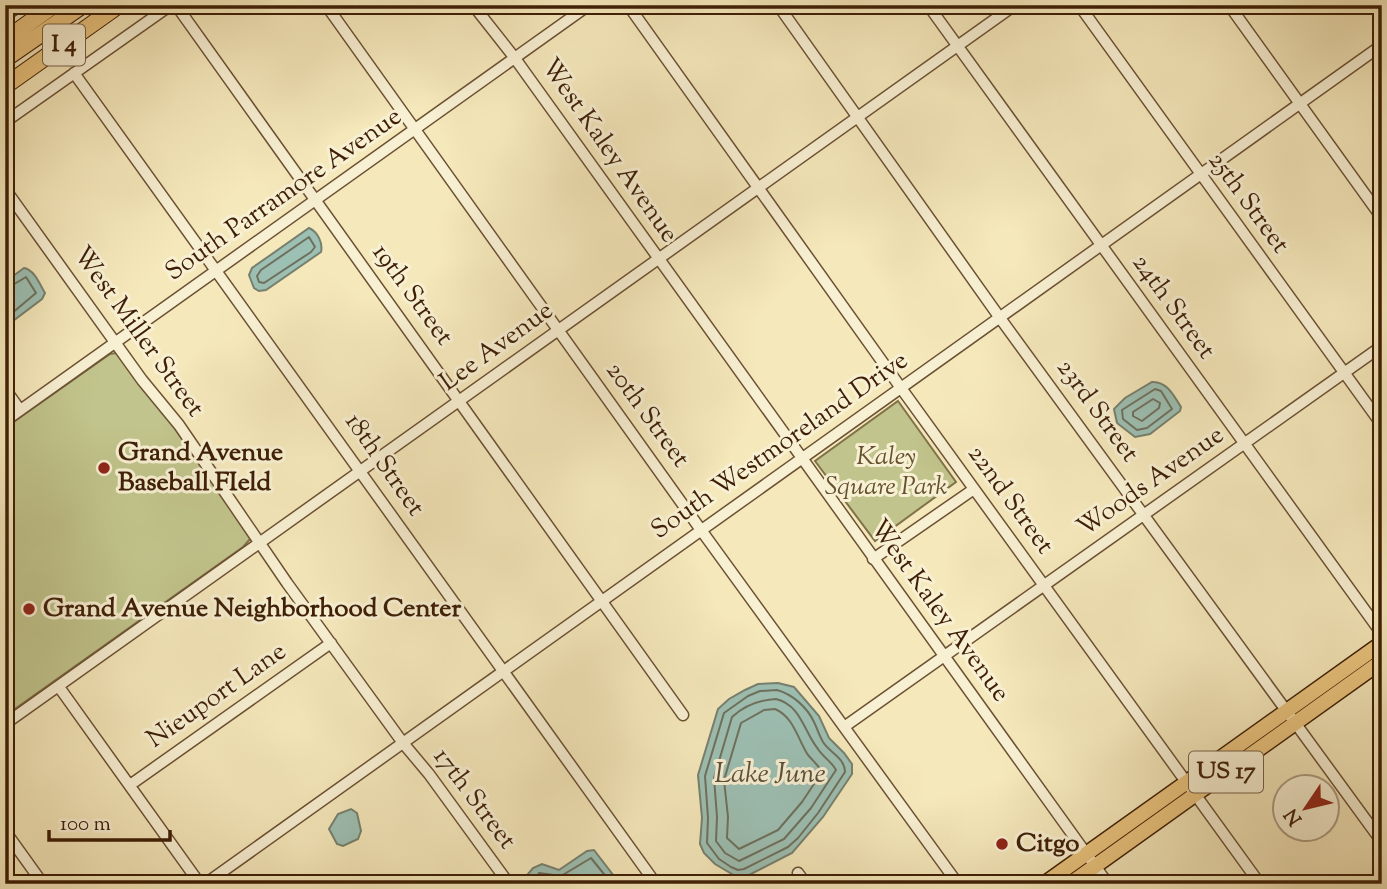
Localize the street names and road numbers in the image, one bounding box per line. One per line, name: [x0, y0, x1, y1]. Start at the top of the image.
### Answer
road number: I 4: [43, 25, 85, 66]
street label: West Kaley Avenue: [531, 51, 687, 251]
street label: South Parramore Avenue: [158, 99, 410, 291]
street label: 25th Street: [1198, 144, 1298, 262]
street label: 19th Street: [362, 236, 462, 354]
street label: West Miller Street: [63, 239, 213, 425]
street label: 24th Street: [1122, 247, 1224, 367]
street label: Lee Avenue: [433, 293, 561, 401]
street label: South Westmoreland Drive: [644, 343, 916, 549]
street label: 23rd Street: [1047, 352, 1147, 470]
street label: 20th Street: [596, 355, 698, 476]
street label: 18th Street: [335, 406, 433, 524]
street label: Woods Avenue: [1070, 417, 1232, 547]
street label: 22nd Street: [958, 438, 1062, 562]
street label: West Kaley Avenue: [860, 512, 1018, 710]
street label: Nieuport Lane: [140, 634, 294, 758]
street label: 17th Street: [424, 740, 525, 858]
road number: US 17: [1189, 752, 1263, 792]

